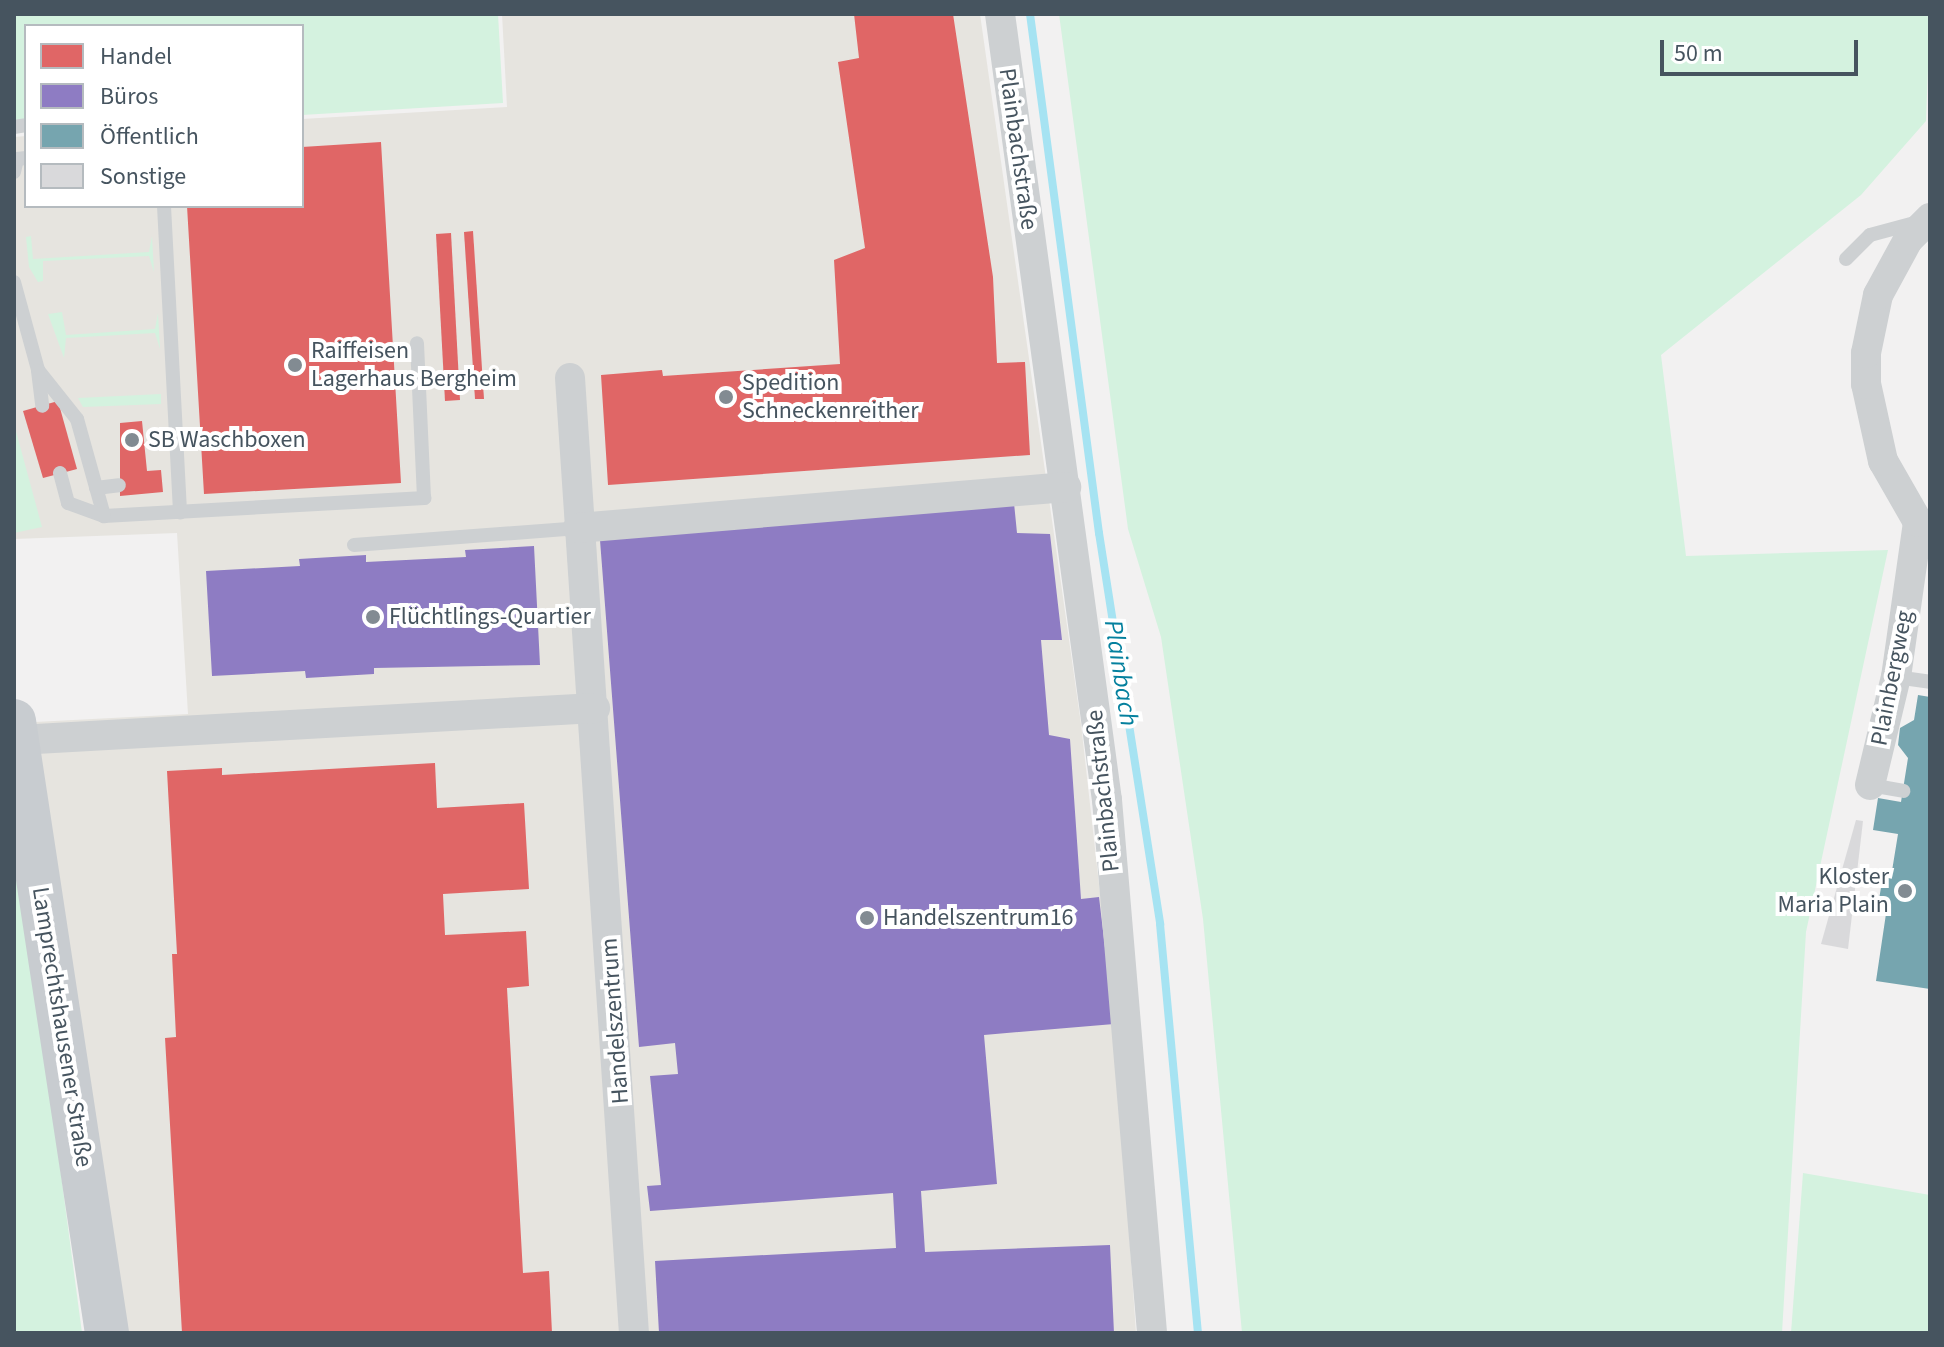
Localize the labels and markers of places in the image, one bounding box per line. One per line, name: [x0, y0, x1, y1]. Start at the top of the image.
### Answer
place label: Raiffeisen Lagerhaus Bergheim: [311, 337, 517, 393]
marker: Raiffeisen Lagerhaus Bergheim: [286, 356, 304, 374]
place label: Spedition Schneckenreither: [742, 369, 919, 425]
marker: Spedition Schneckenreither: [717, 388, 735, 406]
place label: SB Waschboxen: [148, 426, 306, 454]
marker: SB Waschboxen: [123, 431, 141, 449]
place label: Flüchtlings-Quartier: [389, 603, 591, 631]
marker: Flüchtlings-Quartier: [364, 608, 382, 626]
place label: Kloster Maria Plain: [1777, 863, 1889, 919]
marker: Kloster Maria Plain: [1896, 882, 1914, 900]
place label: Handelszentrum16: [883, 904, 1074, 932]
marker: Handelszentrum16: [858, 909, 876, 927]

